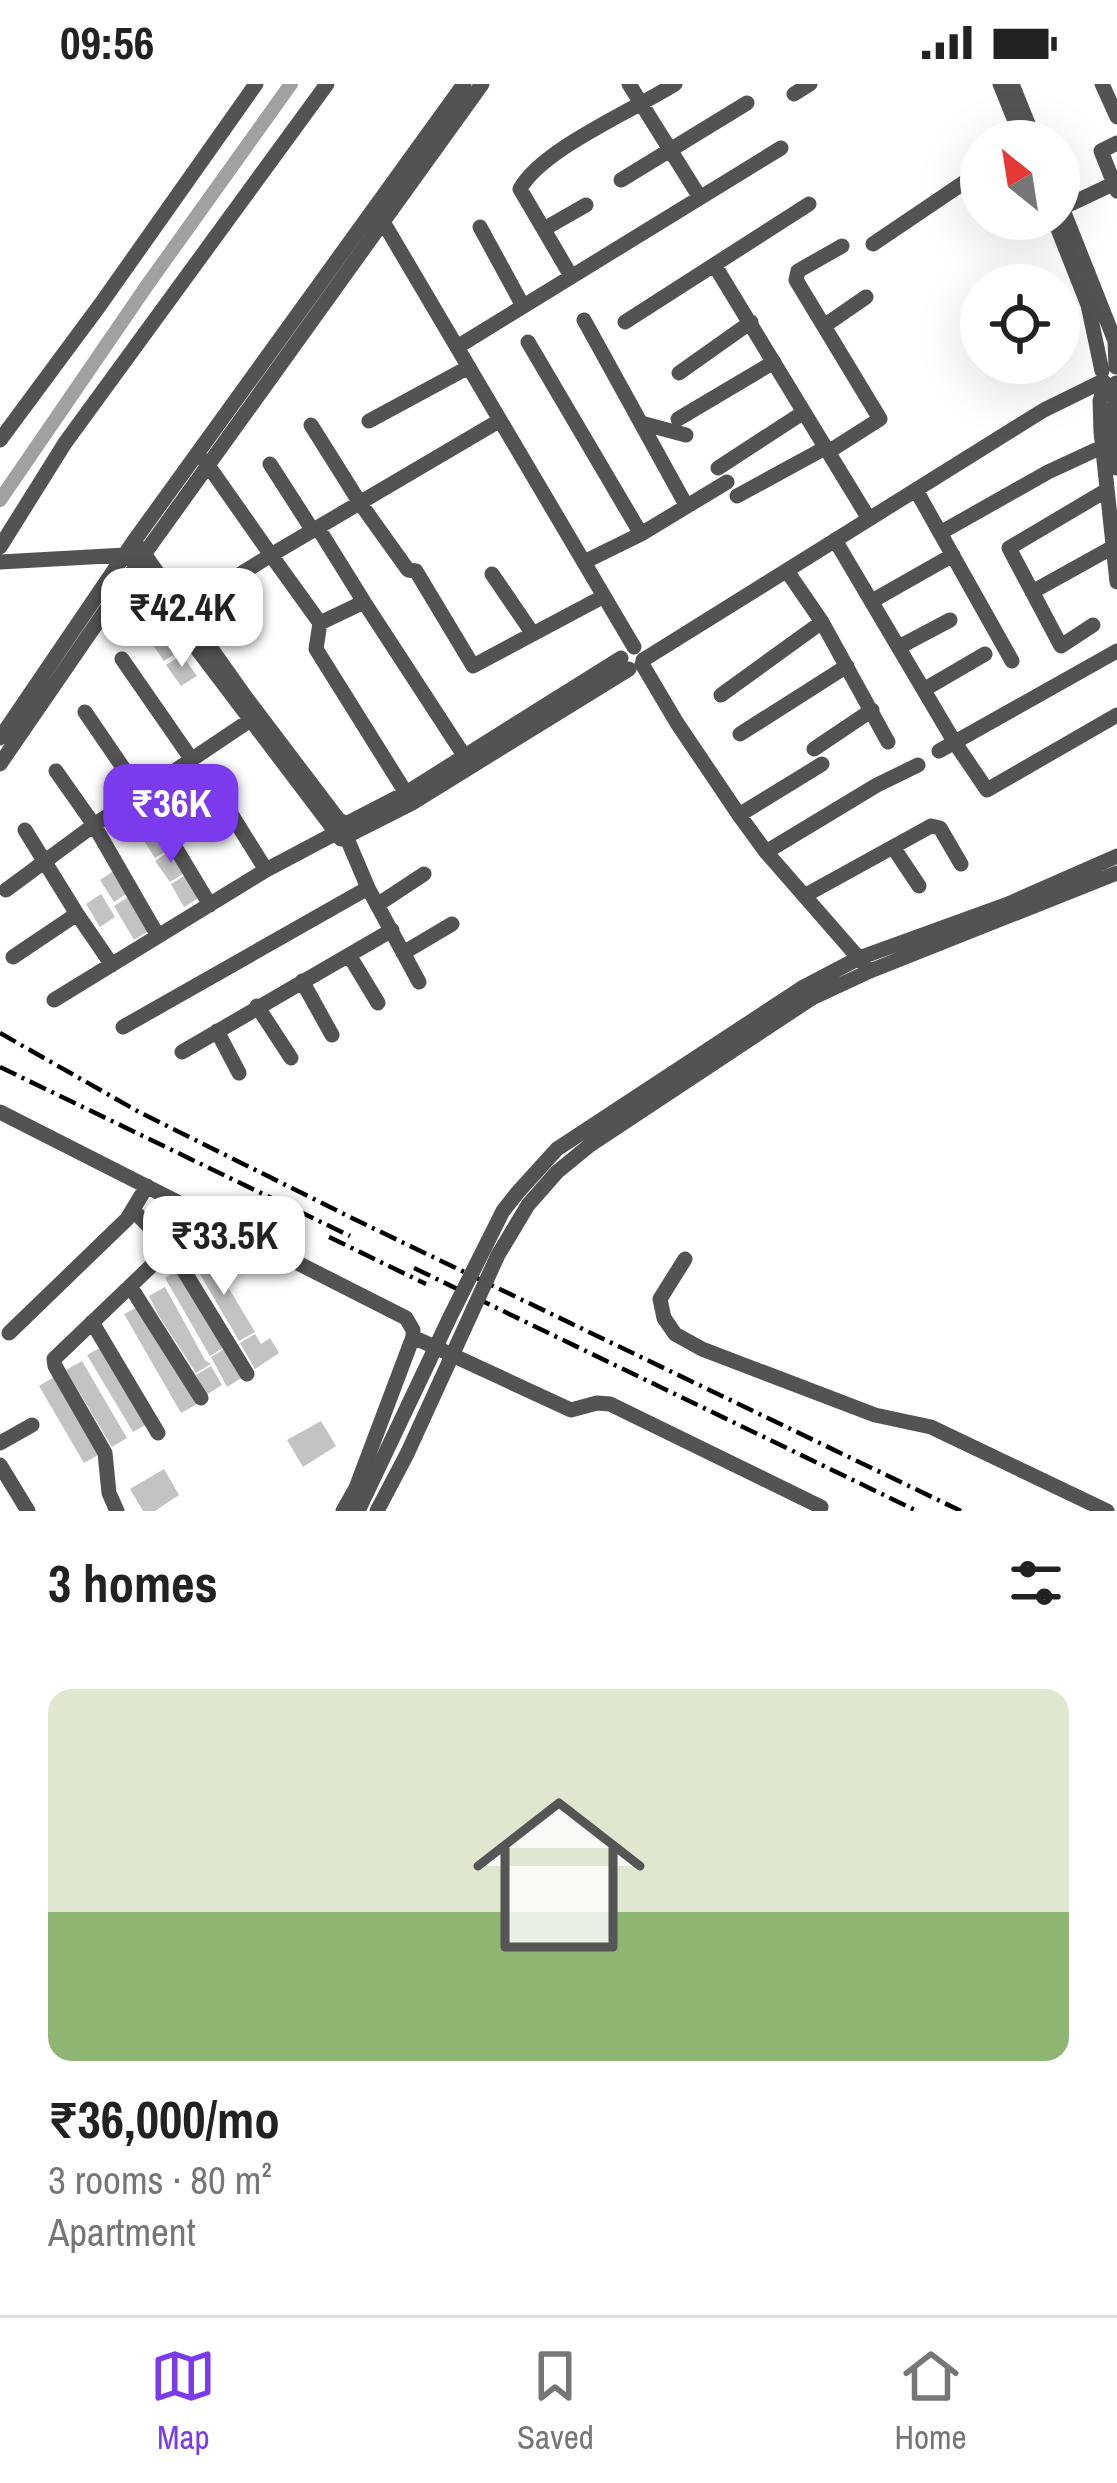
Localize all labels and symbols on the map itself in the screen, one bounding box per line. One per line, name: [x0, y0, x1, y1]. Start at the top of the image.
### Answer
north arrow: [960, 120, 1080, 240]
pin: ₹42.4K: [84, 568, 280, 670]
pin: ₹36K: [100, 764, 242, 866]
pin: ₹33.5K: [126, 1196, 322, 1298]

